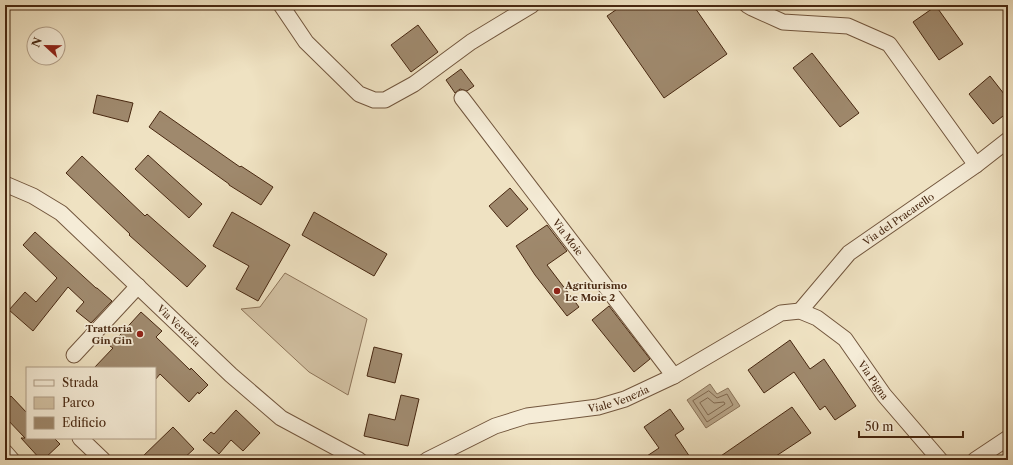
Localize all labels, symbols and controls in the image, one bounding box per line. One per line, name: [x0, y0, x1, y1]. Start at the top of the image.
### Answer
north arrow: [26, 26, 66, 66]
text: N: [28, 35, 45, 49]
street label: Via del Pracarello: [860, 190, 937, 249]
street label: Via Moie: [549, 216, 586, 259]
place label: Agriturismo Le Moie 2: [564, 279, 627, 304]
marker: Agriturismo Le Moie 2: [552, 286, 562, 296]
street label: Via Venezia: [153, 301, 203, 350]
place label: Trattoria Gin Gin: [86, 322, 132, 347]
marker: Trattoria Gin Gin: [135, 329, 145, 339]
street label: Via Pigna: [854, 357, 892, 403]
legend: [26, 367, 156, 439]
text: Strada: [62, 375, 99, 390]
street label: Viale Venezia: [586, 382, 652, 415]
text: Parco: [62, 395, 95, 410]
scale bar: [859, 413, 963, 439]
text: Edificio: [62, 415, 106, 430]
text: 50 m: [865, 419, 894, 434]

